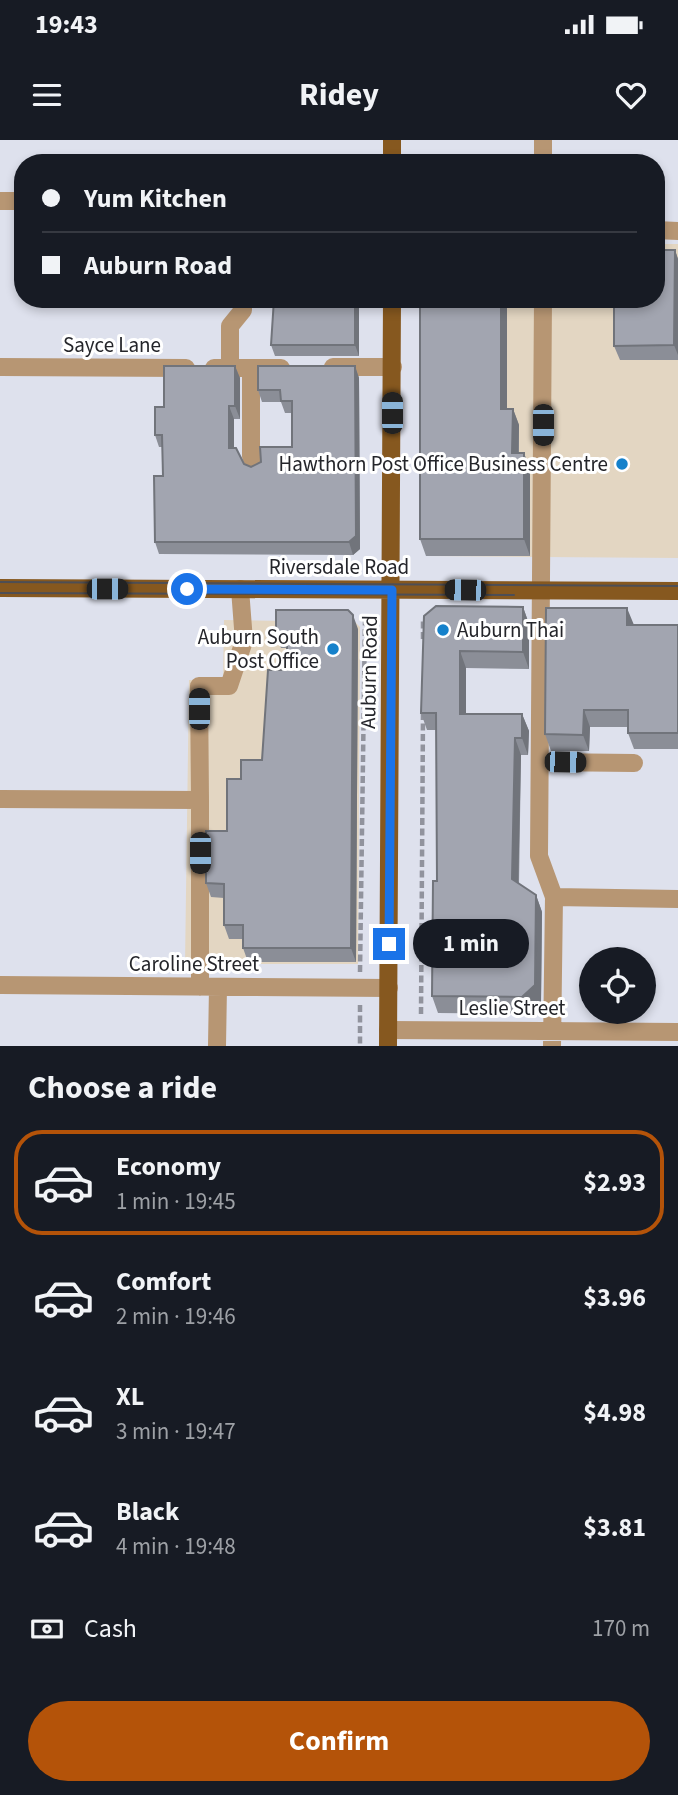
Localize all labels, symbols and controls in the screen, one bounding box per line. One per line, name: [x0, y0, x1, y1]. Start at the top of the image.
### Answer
text: 19:43: [35, 6, 98, 43]
text: Ridey: [299, 72, 379, 118]
icon: menu: [28, 76, 66, 114]
icon: heart: [612, 76, 650, 114]
text: Yum Kitchen: [84, 180, 227, 217]
text: Auburn Road: [84, 247, 232, 284]
street label: Sayce Lane: [63, 330, 161, 360]
car: [382, 392, 403, 434]
car: [533, 404, 554, 446]
place label: Hawthorn Post Office Business Centre: [278, 449, 608, 479]
marker: Hawthorn Post Office Business Centre: [614, 456, 630, 472]
street label: Riversdale Road: [269, 552, 409, 582]
route start: [171, 573, 203, 605]
car: [87, 579, 129, 600]
car: [444, 579, 487, 601]
street label: Auburn Road: [353, 615, 385, 729]
place label: Auburn Thai: [457, 615, 564, 645]
place label: Auburn South Post Office: [198, 622, 319, 676]
marker: Auburn Thai: [435, 622, 451, 638]
marker: Auburn South Post Office: [325, 641, 341, 657]
car: [189, 688, 210, 730]
car: [544, 751, 587, 773]
car: [190, 832, 211, 874]
callout: 1 min: [414, 920, 529, 968]
text: 1 min: [443, 927, 499, 960]
route end: [373, 928, 405, 960]
map controls: [579, 947, 656, 1024]
button: locate: [579, 947, 656, 1024]
street label: Caroline Street: [129, 949, 259, 979]
street label: Leslie Street: [459, 993, 565, 1023]
text: Choose a ride: [28, 1065, 217, 1111]
text: Economy: [116, 1148, 221, 1185]
icon: car: [32, 1151, 95, 1214]
text: $2.93: [583, 1164, 646, 1201]
text: 1 min · 19:45: [116, 1185, 236, 1218]
text: Comfort: [116, 1263, 211, 1300]
icon: car: [32, 1266, 95, 1329]
text: $3.96: [583, 1279, 646, 1316]
text: 2 min · 19:46: [116, 1300, 236, 1333]
text: XL: [116, 1378, 144, 1415]
icon: car: [32, 1381, 95, 1444]
text: $4.98: [583, 1394, 646, 1431]
text: 3 min · 19:47: [116, 1415, 236, 1448]
text: Black: [116, 1493, 179, 1530]
icon: car: [32, 1496, 95, 1559]
text: $3.81: [583, 1509, 646, 1546]
text: 4 min · 19:48: [116, 1530, 236, 1563]
icon: cash: [28, 1610, 66, 1648]
text: Cash: [84, 1610, 137, 1647]
text: 170 m: [592, 1612, 650, 1645]
button: Confirm: [28, 1701, 650, 1781]

